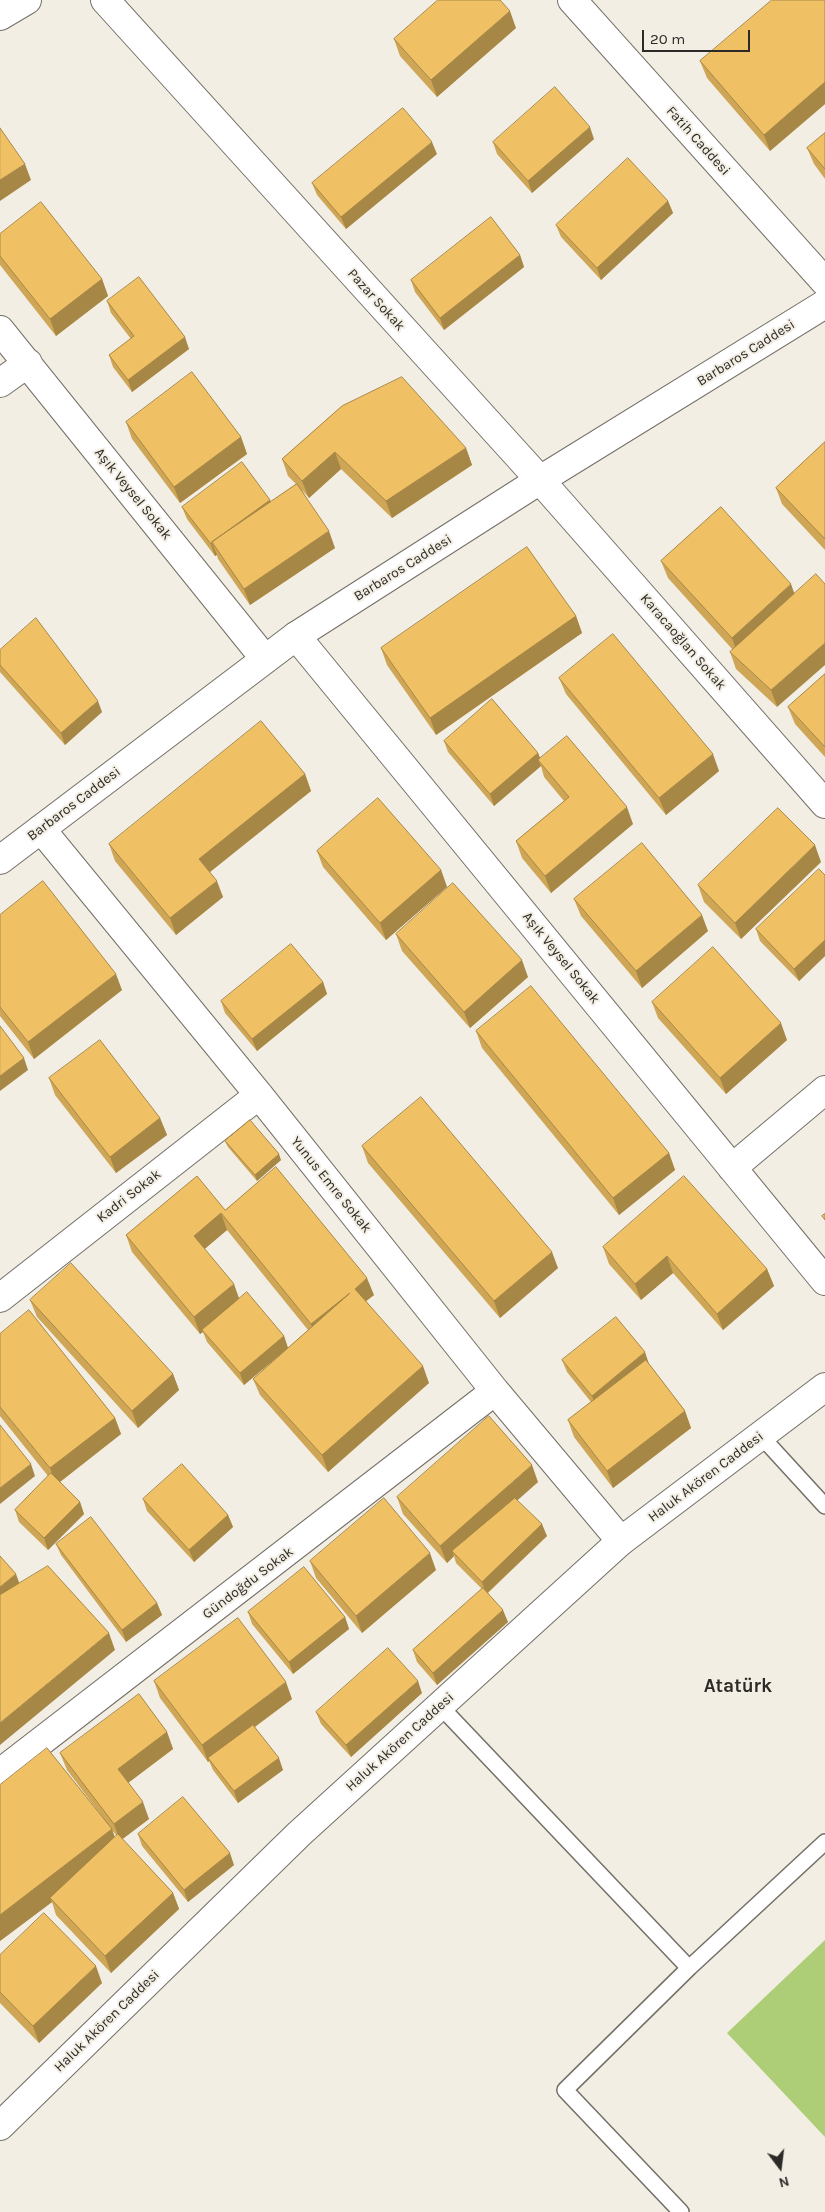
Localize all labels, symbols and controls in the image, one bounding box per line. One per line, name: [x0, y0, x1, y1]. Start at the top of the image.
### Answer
scale bar: [645, 20, 752, 52]
text: 20 m: [650, 30, 685, 48]
street label: Fatih Caddesi: [662, 103, 734, 179]
street label: Pazar Sokak: [344, 265, 408, 335]
street label: Barbaros Caddesi: [694, 316, 798, 390]
street label: Aşık Veysel Sokak: [91, 445, 175, 543]
street label: Barbaros Caddesi: [351, 531, 455, 605]
street label: Karacaoğlan Sokak: [636, 590, 730, 694]
street label: Barbaros Caddesi: [24, 763, 124, 845]
street label: Aşık Veysel Sokak: [519, 909, 603, 1007]
street label: Yunus Emre Sokak: [287, 1133, 375, 1237]
street label: Kadri Sokak: [94, 1166, 164, 1226]
street label: Haluk Akören Caddesi: [645, 1428, 767, 1526]
street label: Gündoğdu Sokak: [199, 1543, 297, 1623]
district label: Atatürk: [704, 1676, 772, 1698]
street label: Haluk Akören Caddesi: [342, 1689, 458, 1795]
street label: Haluk Akören Caddesi: [51, 1966, 163, 2076]
north arrow: [755, 2142, 805, 2192]
text: N: [777, 2172, 791, 2191]

